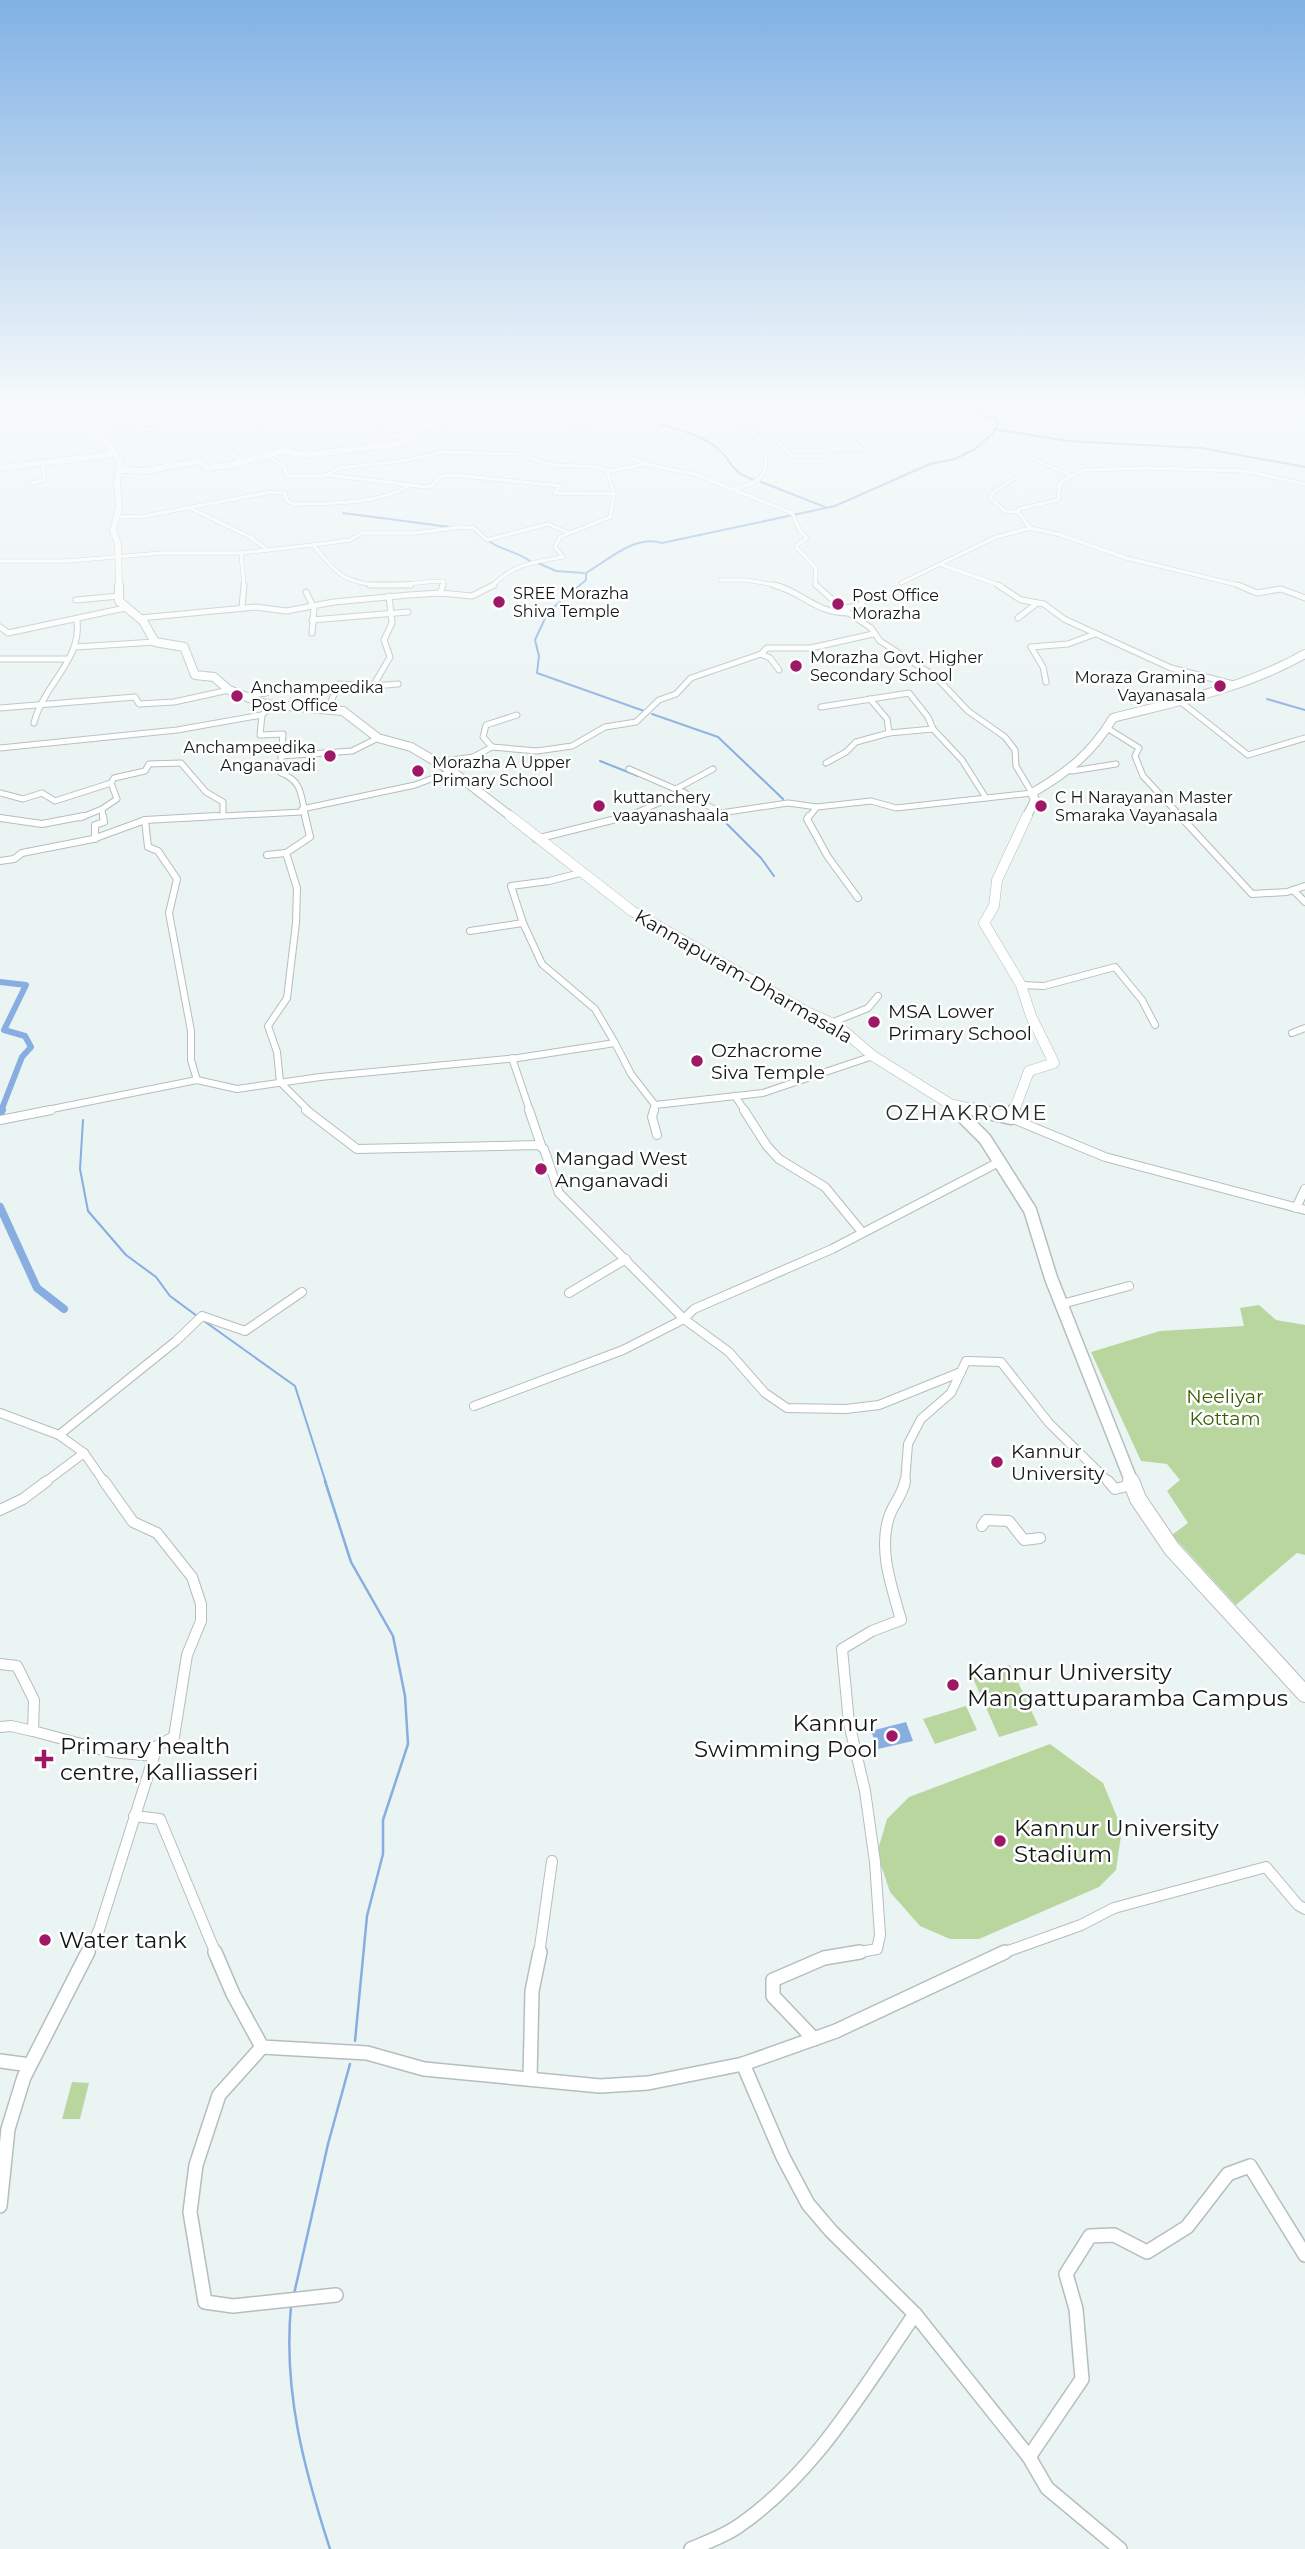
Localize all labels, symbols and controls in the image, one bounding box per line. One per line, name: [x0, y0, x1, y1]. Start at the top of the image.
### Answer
place label: SREE Morazha Shiva Temple: [513, 584, 629, 621]
place label: Post Office Morazha: [852, 586, 939, 623]
marker: SREE Morazha Shiva Temple: [491, 594, 507, 610]
marker: Post Office Morazha: [830, 596, 846, 612]
place label: Morazha Govt. Higher Secondary School: [810, 648, 984, 685]
marker: Morazha Govt. Higher Secondary School: [788, 658, 804, 674]
place label: Moraza Gramina Vayanasala: [1075, 668, 1206, 705]
place label: Anchampeedika Post Office: [251, 678, 384, 715]
marker: Moraza Gramina Vayanasala: [1212, 678, 1228, 694]
marker: Anchampeedika Post Office: [229, 688, 245, 704]
place label: Anchampeedika Anganavadi: [183, 738, 316, 775]
marker: Anchampeedika Anganavadi: [322, 748, 338, 764]
place label: Morazha A Upper Primary School: [432, 753, 571, 790]
marker: Morazha A Upper Primary School: [410, 763, 426, 779]
place label: kuttanchery vaayanashaala: [613, 788, 729, 825]
place label: C H Narayanan Master Smaraka Vayanasala: [1055, 788, 1233, 825]
marker: kuttanchery vaayanashaala: [591, 798, 607, 814]
marker: C H Narayanan Master Smaraka Vayanasala: [1033, 798, 1049, 814]
street label: Kannapuram-Dharmasala: [631, 905, 857, 1048]
place label: MSA Lower Primary School: [888, 1000, 1032, 1045]
marker: MSA Lower Primary School: [866, 1014, 882, 1030]
place label: Ozhacrome Siva Temple: [711, 1039, 825, 1084]
marker: Ozhacrome Siva Temple: [689, 1053, 705, 1069]
district label: OZHAKROME: [885, 1100, 1049, 1125]
place label: Mangad West Anganavadi: [555, 1147, 688, 1192]
marker: Mangad West Anganavadi: [533, 1161, 549, 1177]
park label: Neeliyar Kottam: [1186, 1385, 1264, 1430]
place label: Kannur University: [1011, 1440, 1105, 1485]
marker: Kannur University: [989, 1454, 1005, 1470]
place label: Kannur University Mangattuparamba Campus: [967, 1658, 1288, 1712]
marker: Kannur University Mangattuparamba Campus: [945, 1677, 961, 1693]
place label: Kannur Swimming Pool: [694, 1709, 878, 1763]
marker: Kannur Swimming Pool: [884, 1728, 900, 1744]
place label: Primary health centre, Kalliasseri: [60, 1732, 259, 1786]
marker: Primary health centre, Kalliasseri: [34, 1749, 54, 1769]
place label: Kannur University Stadium: [1014, 1814, 1219, 1868]
marker: Kannur University Stadium: [992, 1833, 1008, 1849]
place label: Water tank: [59, 1926, 187, 1954]
marker: Water tank: [37, 1932, 53, 1948]

